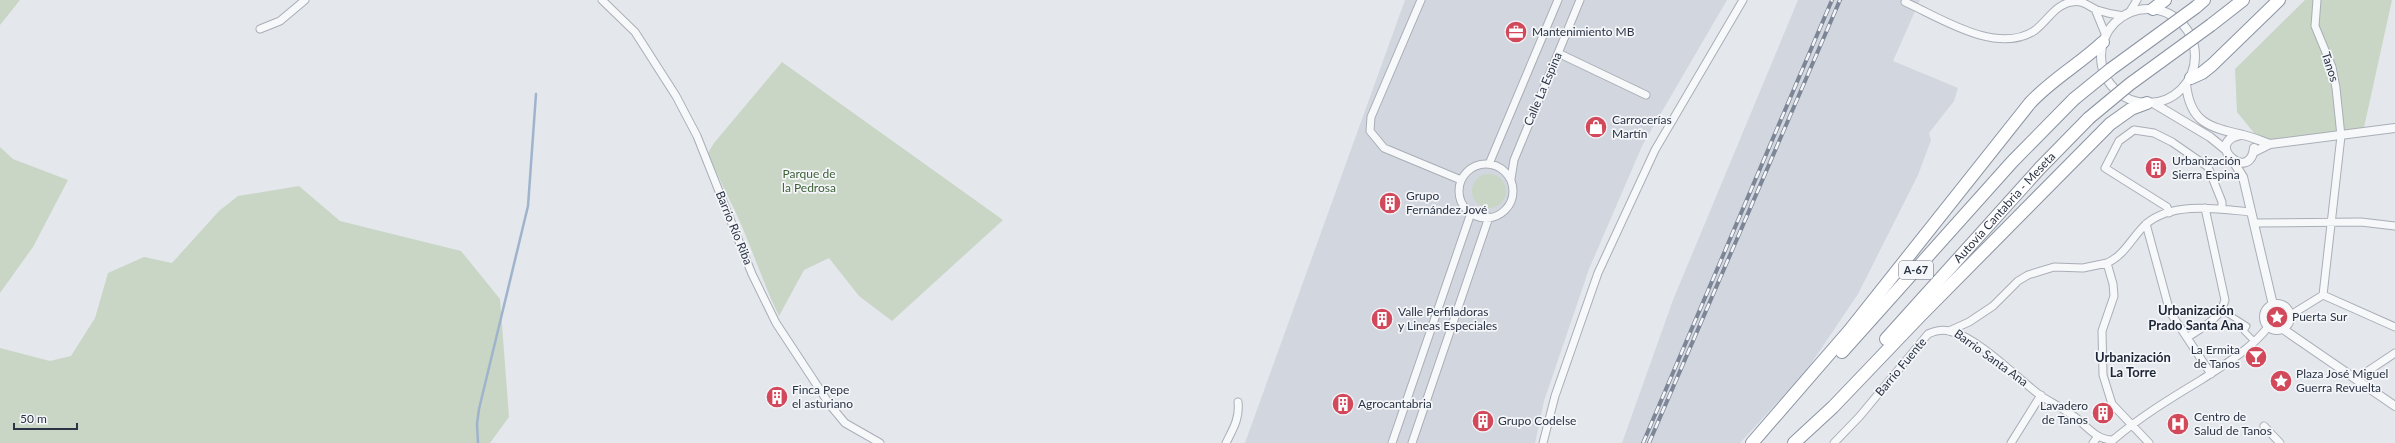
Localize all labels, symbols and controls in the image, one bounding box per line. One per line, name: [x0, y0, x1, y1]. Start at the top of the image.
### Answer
office icon: Mantenimiento MB: [1503, 19, 1529, 45]
place label: Mantenimiento MB: [1532, 24, 1635, 39]
street label: Calle La Espina: [1520, 50, 1565, 128]
street label: Tanos: [2319, 50, 2342, 84]
place label: Carrocerías Martín: [1612, 112, 1672, 141]
shop icon: Carrocerías Martín: [1583, 114, 1609, 140]
street label: Autovía Cantabria - Meseta: [1950, 149, 2058, 266]
place label: Urbanización Sierra Espina: [2172, 153, 2241, 182]
building icon: Urbanización Sierra Espina: [2143, 155, 2169, 181]
park label: Parque de la Pedrosa: [782, 166, 836, 195]
place label: Grupo Fernández Jové: [1406, 188, 1487, 217]
street label: Barrio Río Riba: [713, 189, 756, 267]
building icon: Grupo Fernández Jové: [1377, 190, 1403, 216]
road number: A-67: [1899, 261, 1933, 279]
district label: Urbanización Prado Santa Ana: [2148, 302, 2244, 333]
place label: Valle Perfiladoras y Lineas Especiales: [1398, 304, 1497, 333]
place icon: Puerta Sur: [2264, 304, 2290, 330]
building icon: Valle Perfiladoras y Lineas Especiales: [1369, 306, 1395, 332]
place label: Puerta Sur: [2292, 309, 2348, 324]
street label: Barrio Santa Ana: [1951, 326, 2031, 389]
street label: Barrio Fuente: [1872, 334, 1929, 399]
place label: La Ermita de Tanos: [2191, 342, 2240, 371]
bar icon: La Ermita de Tanos: [2243, 344, 2269, 370]
district label: Urbanización La Torre: [2095, 349, 2171, 380]
place label: Plaza José Miguel Guerra Revuelta: [2296, 366, 2388, 395]
place icon: Plaza José Miguel Guerra Revuelta: [2268, 368, 2294, 394]
place label: Finca Pepe el asturiano: [792, 382, 853, 411]
building icon: Finca Pepe el asturiano: [764, 384, 790, 410]
building icon: Agrocantabria: [1330, 391, 1356, 417]
place label: Agrocantabria: [1358, 396, 1432, 411]
place label: Lavadero de Tanos: [2040, 398, 2088, 427]
building icon: Lavadero de Tanos: [2090, 400, 2116, 426]
scale bar: [14, 405, 77, 431]
building icon: Grupo Codelse: [1470, 408, 1496, 434]
place label: Centro de Salud de Tanos: [2194, 409, 2272, 438]
text: 50 m: [20, 411, 47, 426]
hospital icon: Centro de Salud de Tanos: [2165, 411, 2191, 437]
place label: Grupo Codelse: [1498, 413, 1576, 428]

